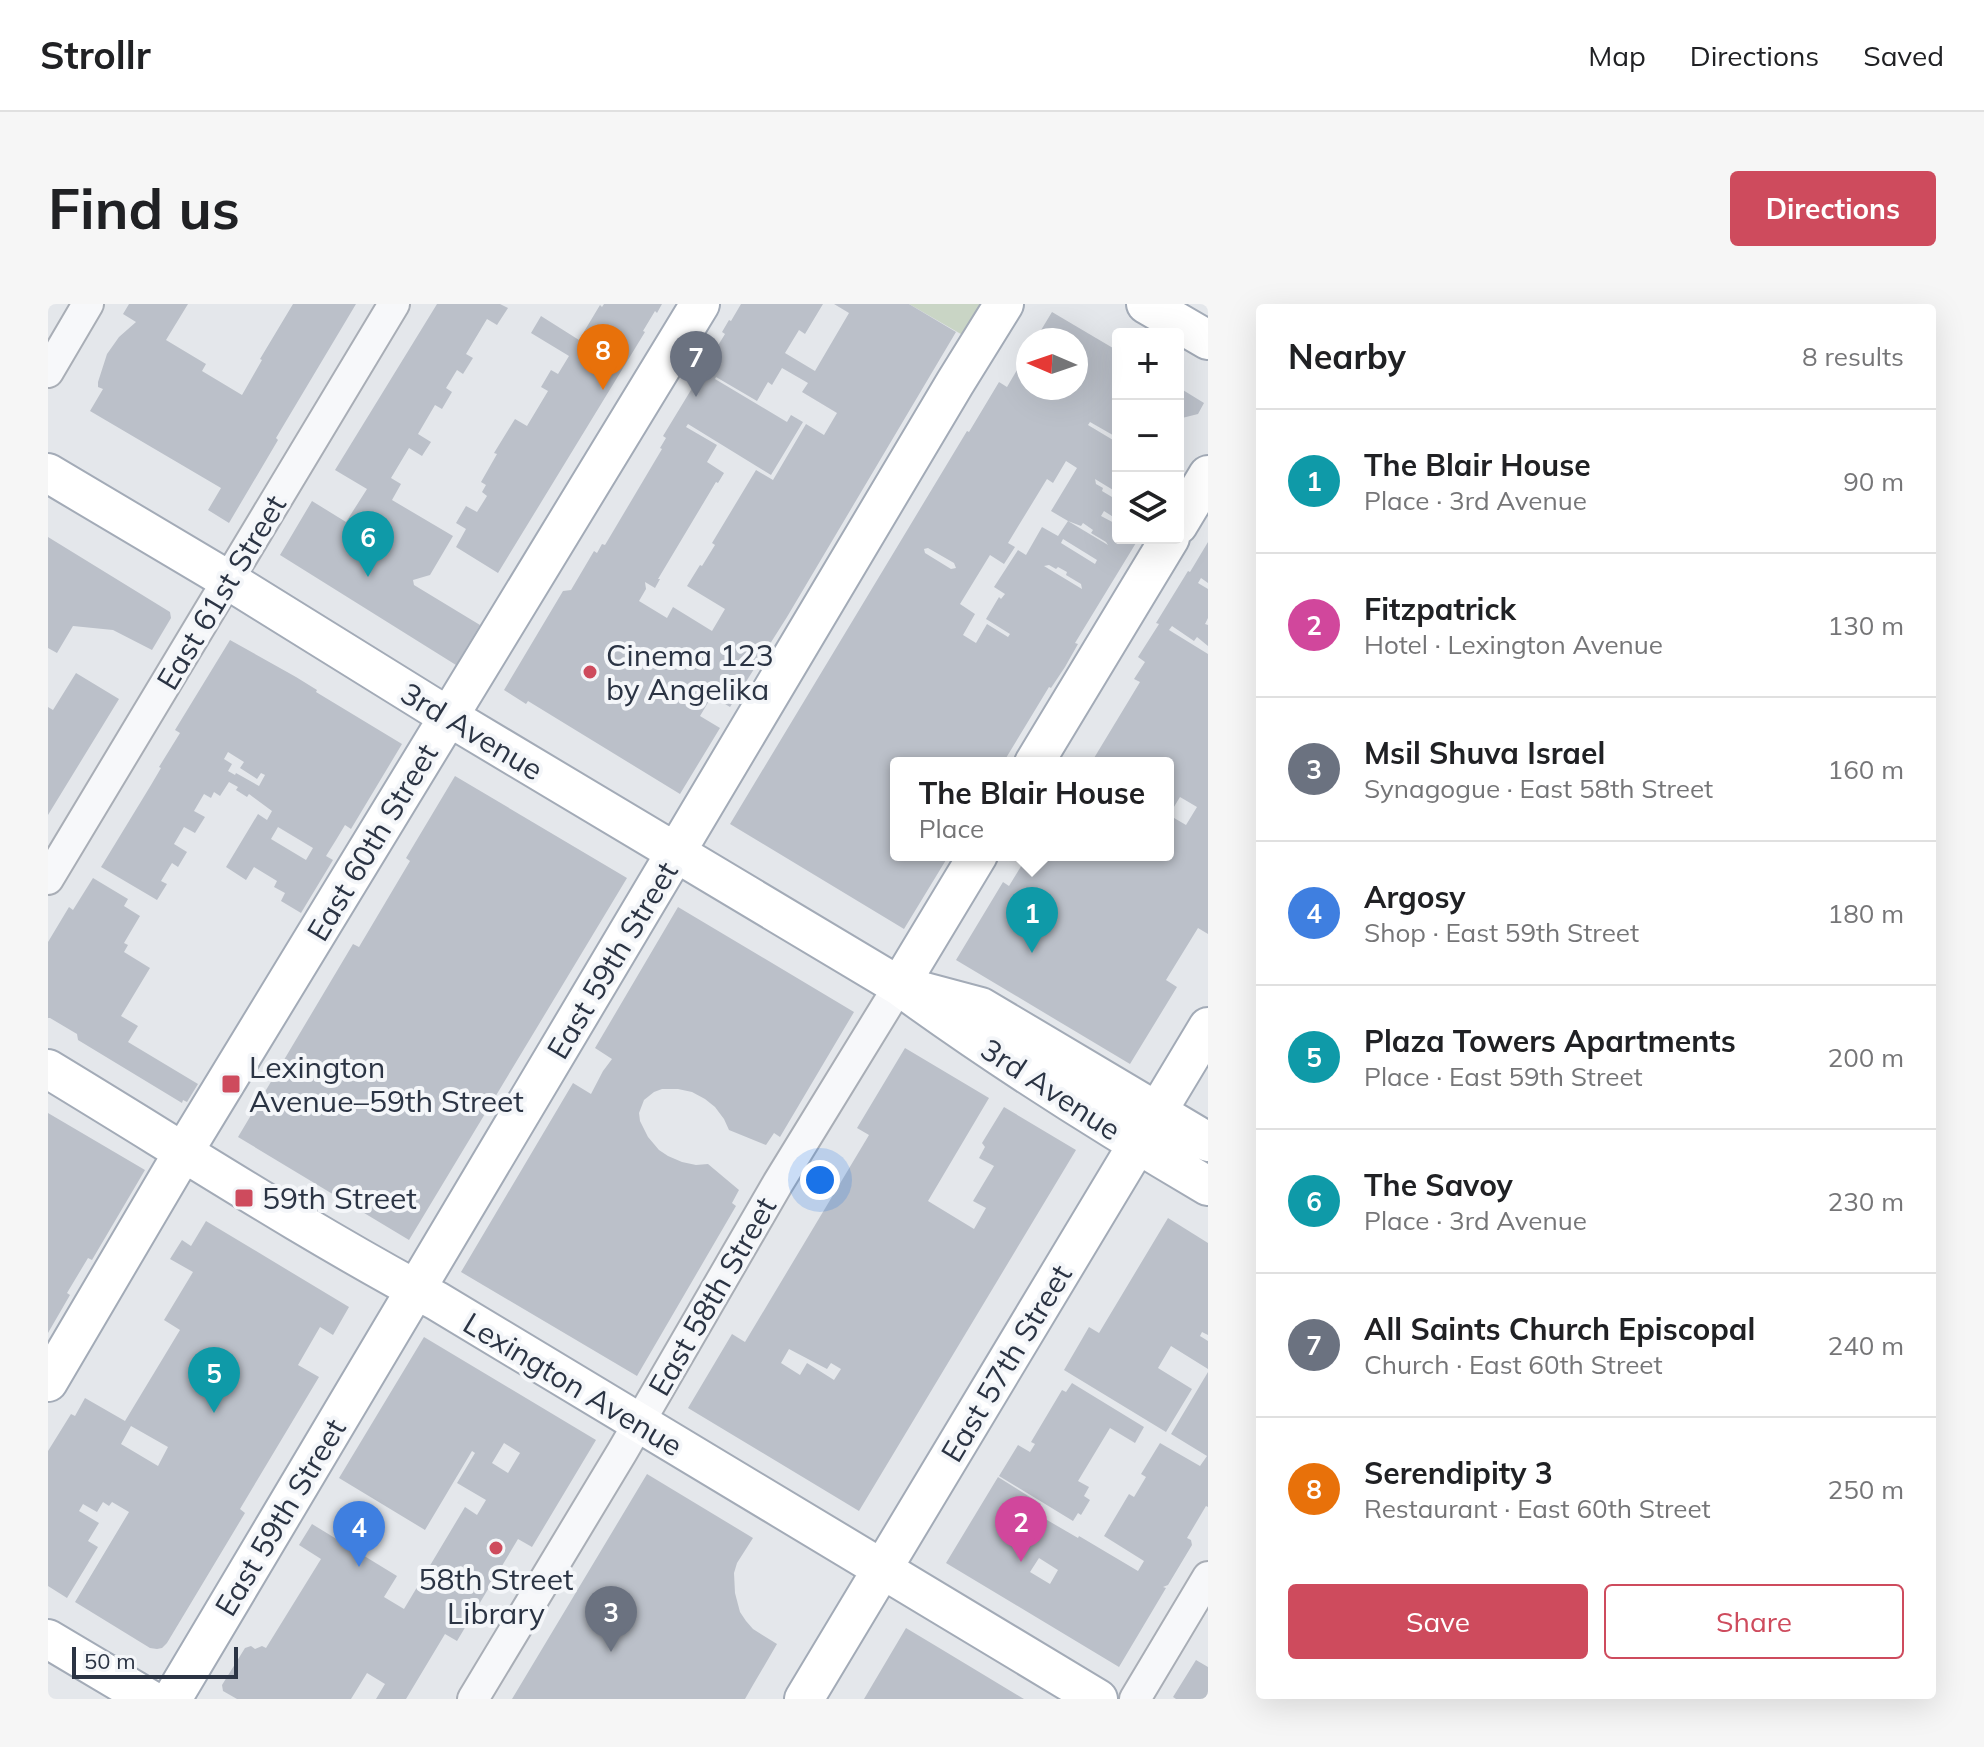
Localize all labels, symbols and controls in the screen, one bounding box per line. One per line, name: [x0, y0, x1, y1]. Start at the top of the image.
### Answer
text: Strollr: [40, 31, 151, 79]
text: Map: [1588, 38, 1646, 73]
text: Directions: [1690, 38, 1819, 73]
text: Saved: [1863, 38, 1944, 73]
button: Directions: [1730, 171, 1936, 246]
text: Find us: [48, 173, 240, 243]
pin: 8: [577, 324, 629, 390]
north arrow: [1016, 328, 1088, 400]
map controls: [1112, 328, 1184, 544]
button: +: [1112, 328, 1184, 400]
pin: 7: [670, 331, 722, 397]
text: Nearby: [1288, 335, 1406, 378]
text: 8 results: [1802, 340, 1904, 373]
button: −: [1112, 400, 1184, 472]
text: The Blair House: [1364, 446, 1591, 484]
text: 1: [1306, 465, 1322, 498]
text: 90 m: [1843, 465, 1904, 498]
button: layers: [1112, 472, 1184, 544]
text: Place · 3rd Avenue: [1364, 484, 1587, 517]
street label: East 61st Street: [148, 488, 294, 696]
pin: 6: [342, 511, 394, 577]
text: Fitzpatrick: [1364, 590, 1516, 628]
text: 2: [1306, 609, 1322, 642]
text: 130 m: [1828, 609, 1904, 642]
text: Hotel · Lexington Avenue: [1364, 628, 1663, 661]
place label: Cinema 123 by Angelika: [606, 636, 774, 708]
marker: Cinema 123 by Angelika: [581, 663, 599, 681]
street label: 3rd Avenue: [394, 674, 550, 788]
text: Msil Shuva Israel: [1364, 734, 1605, 772]
street label: East 60th Street: [298, 736, 446, 948]
text: 3: [1306, 753, 1322, 786]
text: 160 m: [1828, 753, 1904, 786]
popup: [890, 757, 1174, 861]
text: Synagogue · East 58th Street: [1364, 772, 1713, 805]
text: The Blair House: [919, 774, 1145, 812]
text: Place: [919, 812, 984, 845]
street label: East 59th Street: [538, 854, 686, 1066]
text: Argosy: [1364, 878, 1466, 916]
pin: 1: [1006, 887, 1058, 953]
text: 4: [1306, 897, 1322, 930]
text: 180 m: [1828, 897, 1904, 930]
text: Shop · East 59th Street: [1364, 916, 1639, 949]
text: Plaza Towers Apartments: [1364, 1022, 1736, 1060]
street label: 3rd Avenue: [974, 1030, 1128, 1148]
text: 5: [1306, 1041, 1322, 1074]
text: 200 m: [1828, 1041, 1904, 1074]
place label: Lexington Avenue–59th Street: [249, 1048, 524, 1120]
text: Place · East 59th Street: [1364, 1060, 1643, 1093]
marker: Lexington Avenue–59th Street: [220, 1073, 242, 1095]
your location: [800, 1160, 840, 1200]
text: The Savoy: [1364, 1166, 1513, 1204]
place label: 59th Street: [262, 1179, 417, 1217]
text: 6: [1306, 1185, 1322, 1218]
text: 230 m: [1828, 1185, 1904, 1218]
marker: 59th Street: [233, 1187, 255, 1209]
street label: East 58th Street: [640, 1190, 784, 1402]
text: Place · 3rd Avenue: [1364, 1204, 1587, 1237]
street label: East 57th Street: [932, 1257, 1080, 1469]
street label: Lexington Avenue: [457, 1304, 689, 1464]
text: All Saints Church Episcopal: [1364, 1310, 1755, 1348]
text: 7: [1306, 1329, 1322, 1362]
text: 240 m: [1828, 1329, 1904, 1362]
pin: 5: [188, 1347, 240, 1413]
text: Church · East 60th Street: [1364, 1348, 1663, 1381]
street label: East 59th Street: [206, 1411, 354, 1623]
text: Serendipity 3: [1364, 1454, 1553, 1492]
text: 8: [1306, 1473, 1322, 1506]
text: 250 m: [1828, 1473, 1904, 1506]
text: Restaurant · East 60th Street: [1364, 1492, 1711, 1525]
pin: 2: [995, 1496, 1047, 1562]
pin: 4: [333, 1501, 385, 1567]
marker: 58th Street Library: [487, 1539, 505, 1557]
place label: 58th Street Library: [419, 1560, 573, 1632]
button: Save: [1288, 1584, 1588, 1659]
button: Share: [1604, 1584, 1904, 1659]
pin: 3: [585, 1586, 637, 1652]
scale bar: [72, 1643, 238, 1679]
text: 50 m: [84, 1647, 135, 1675]

